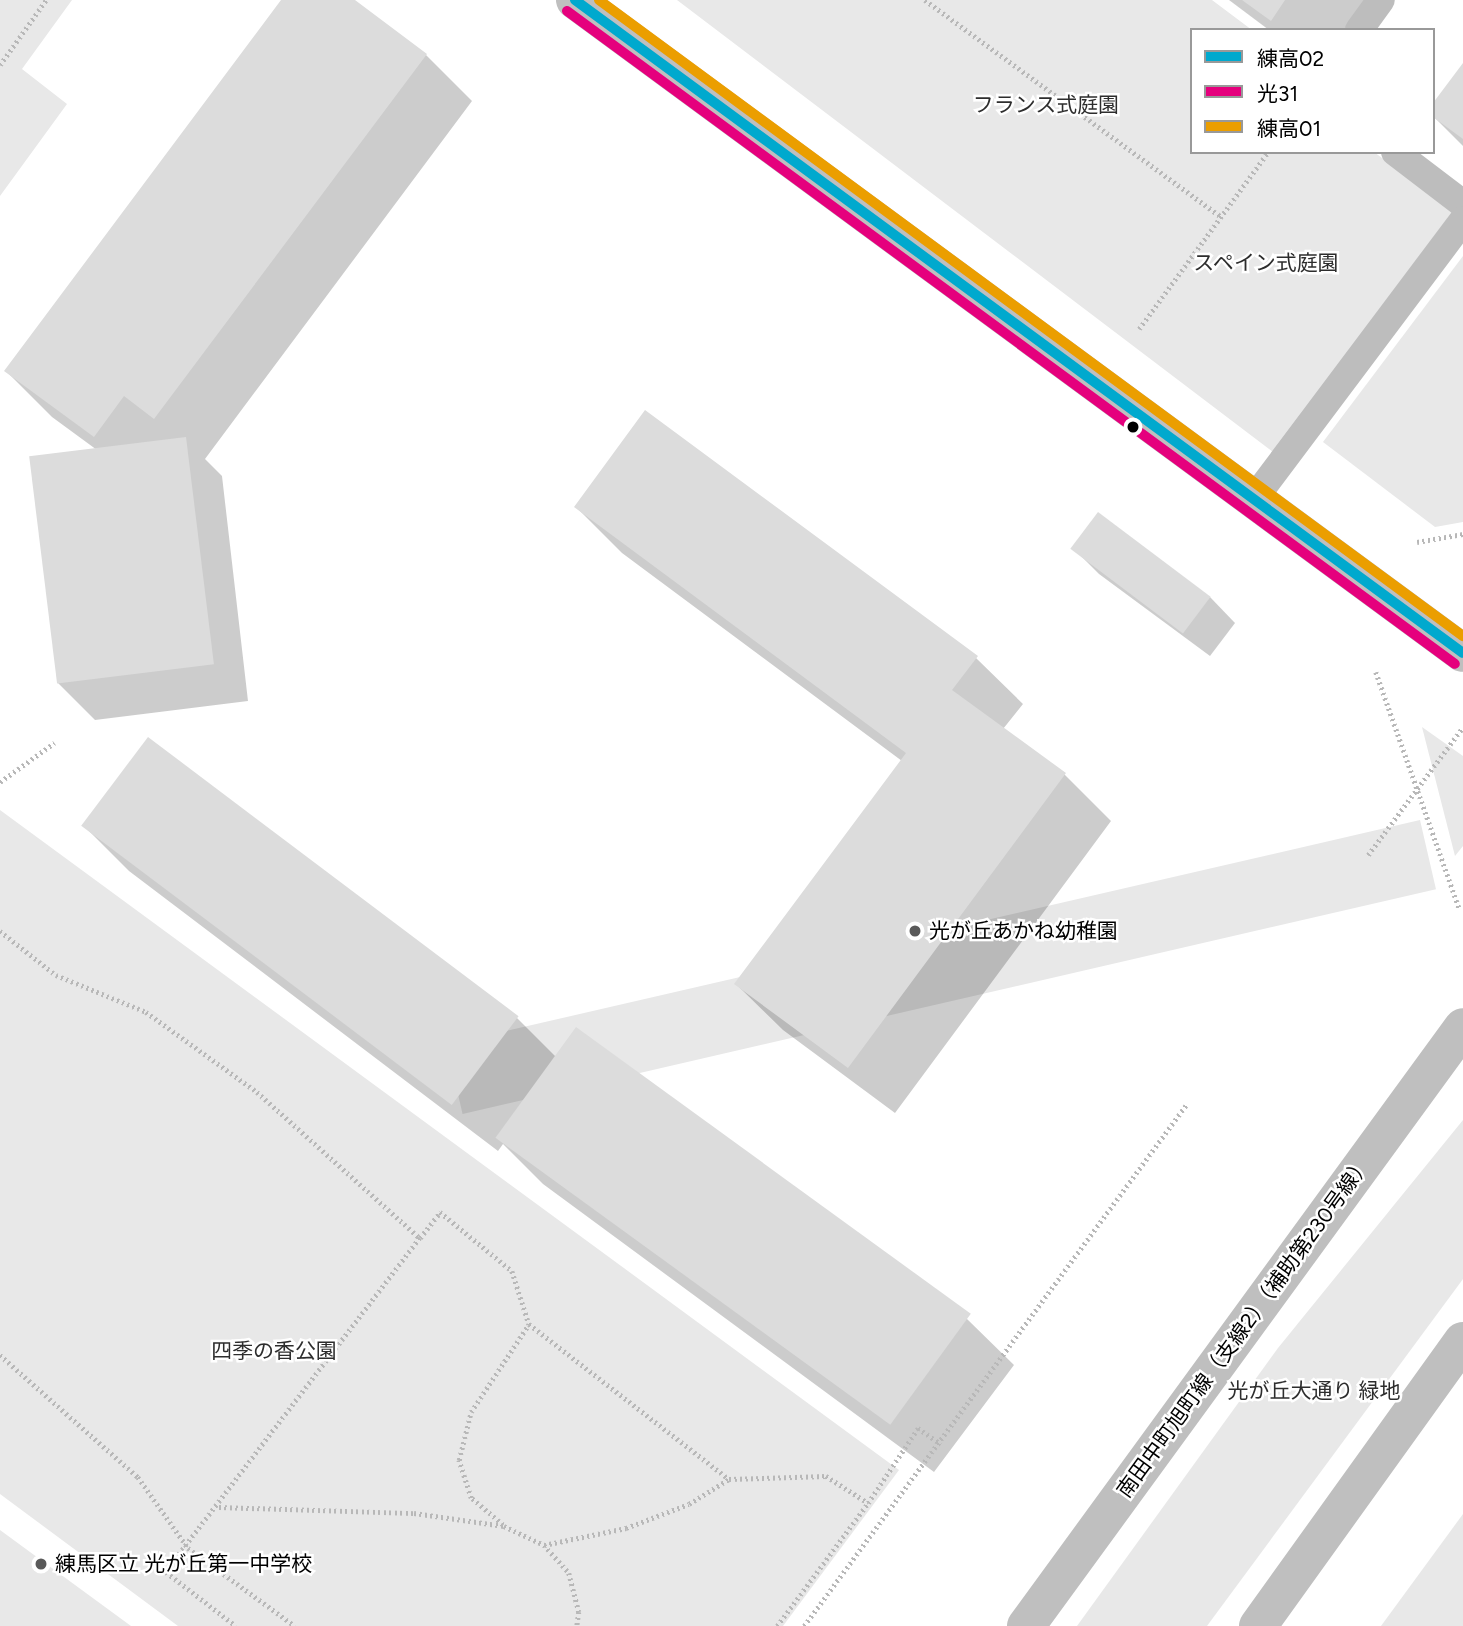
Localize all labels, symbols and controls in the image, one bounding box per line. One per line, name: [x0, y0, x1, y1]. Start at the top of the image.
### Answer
legend: [1190, 28, 1435, 154]
text: 練高02: [1257, 46, 1324, 71]
text: 光31: [1257, 81, 1298, 106]
park label: フランス式庭園: [973, 92, 1119, 118]
text: 練高01: [1257, 116, 1321, 141]
park label: スペイン式庭園: [1193, 250, 1339, 276]
unlabelled marker: [1126, 420, 1140, 434]
place label: 光が丘あかね幼稚園: [929, 918, 1118, 944]
marker: 光が丘あかね幼稚園: [907, 923, 923, 939]
street label: 南田中町旭町線（支線2）（補助第230号線）: [1112, 1151, 1376, 1503]
park label: 四季の香公園: [211, 1338, 337, 1364]
park label: 光が丘大通り 緑地: [1227, 1378, 1401, 1404]
place label: 練馬区立 光が丘第一中学校: [55, 1551, 312, 1577]
marker: 練馬区立 光が丘第一中学校: [33, 1556, 49, 1572]

